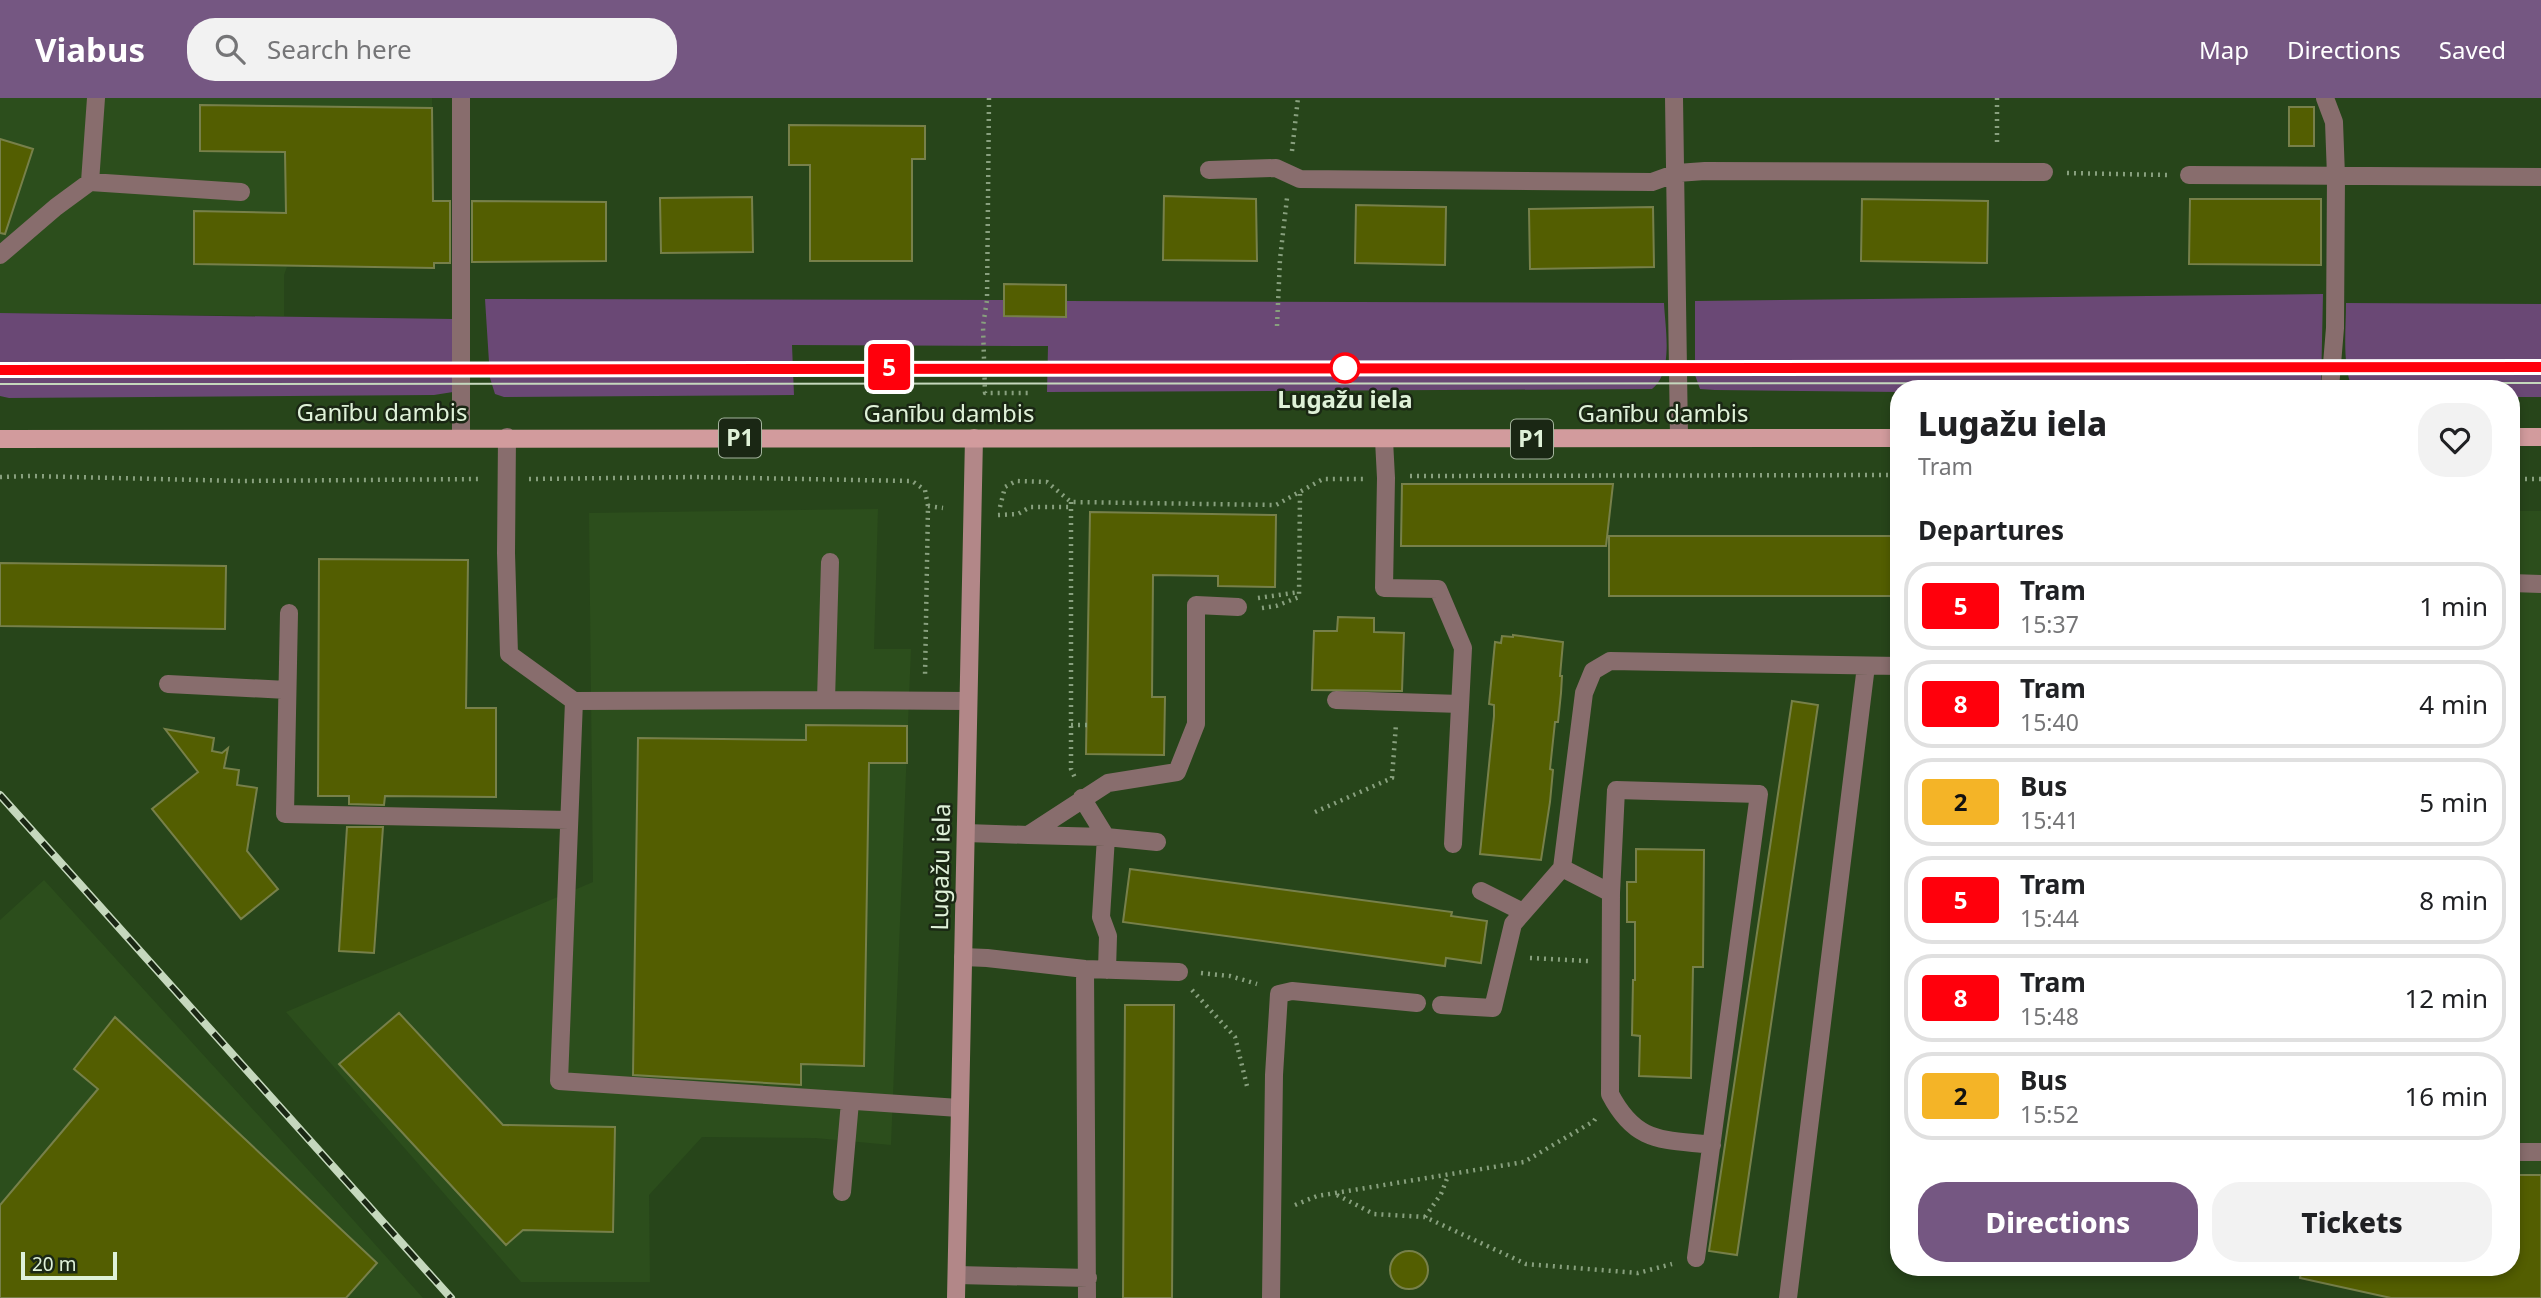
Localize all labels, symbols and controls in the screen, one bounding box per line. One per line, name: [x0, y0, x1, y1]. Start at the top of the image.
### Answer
search box: [187, 18, 677, 81]
text: Viabus: [35, 27, 145, 72]
icon: search: [211, 30, 249, 68]
text: Search here: [267, 31, 412, 67]
text: Map: [2199, 33, 2249, 66]
text: Directions: [2287, 33, 2401, 66]
text: Saved: [2439, 33, 2506, 66]
line badge: 5: [866, 344, 912, 390]
text: 5: [882, 350, 896, 383]
marker: Lugažu iela: [1330, 353, 1360, 383]
place label: Lugažu iela: [1277, 382, 1413, 415]
street label: Ganību dambis: [297, 395, 467, 428]
street label: Ganību dambis: [864, 396, 1034, 429]
street label: Ganību dambis: [1578, 396, 1748, 429]
text: Lugažu iela: [1918, 401, 2107, 446]
button: heart: [2418, 403, 2492, 477]
road number: P1: [719, 418, 761, 458]
road number: P1: [1511, 420, 1553, 458]
text: Tram: [1918, 450, 1973, 482]
text: Departures: [1918, 512, 2064, 548]
text: Tram: [2020, 572, 2086, 608]
text: 1 min: [2419, 588, 2488, 624]
text: 5: [1954, 589, 1967, 622]
text: 15:37: [2020, 608, 2079, 640]
text: Tram: [2020, 670, 2086, 706]
text: 4 min: [2419, 686, 2488, 722]
text: 8: [1954, 687, 1967, 720]
text: 15:40: [2020, 706, 2079, 738]
text: Bus: [2020, 768, 2067, 804]
text: 5 min: [2419, 784, 2488, 820]
text: 2: [1954, 785, 1967, 818]
street label: Lugažu iela: [922, 803, 957, 931]
text: 15:41: [2020, 804, 2079, 836]
text: Tram: [2020, 866, 2086, 902]
text: 8 min: [2419, 882, 2488, 918]
text: 5: [1954, 883, 1967, 916]
text: 15:44: [2020, 902, 2079, 934]
text: Tram: [2020, 964, 2086, 1000]
text: 12 min: [2404, 980, 2488, 1016]
text: 8: [1954, 981, 1967, 1014]
text: 15:48: [2020, 1000, 2079, 1032]
text: Bus: [2020, 1062, 2067, 1098]
text: 16 min: [2404, 1078, 2488, 1114]
text: 2: [1954, 1079, 1967, 1112]
text: 15:52: [2020, 1098, 2079, 1130]
button: Directions: [1918, 1182, 2198, 1262]
button: Tickets: [2212, 1182, 2492, 1262]
scale bar: [21, 1249, 117, 1281]
text: 20 m: [32, 1251, 76, 1277]

